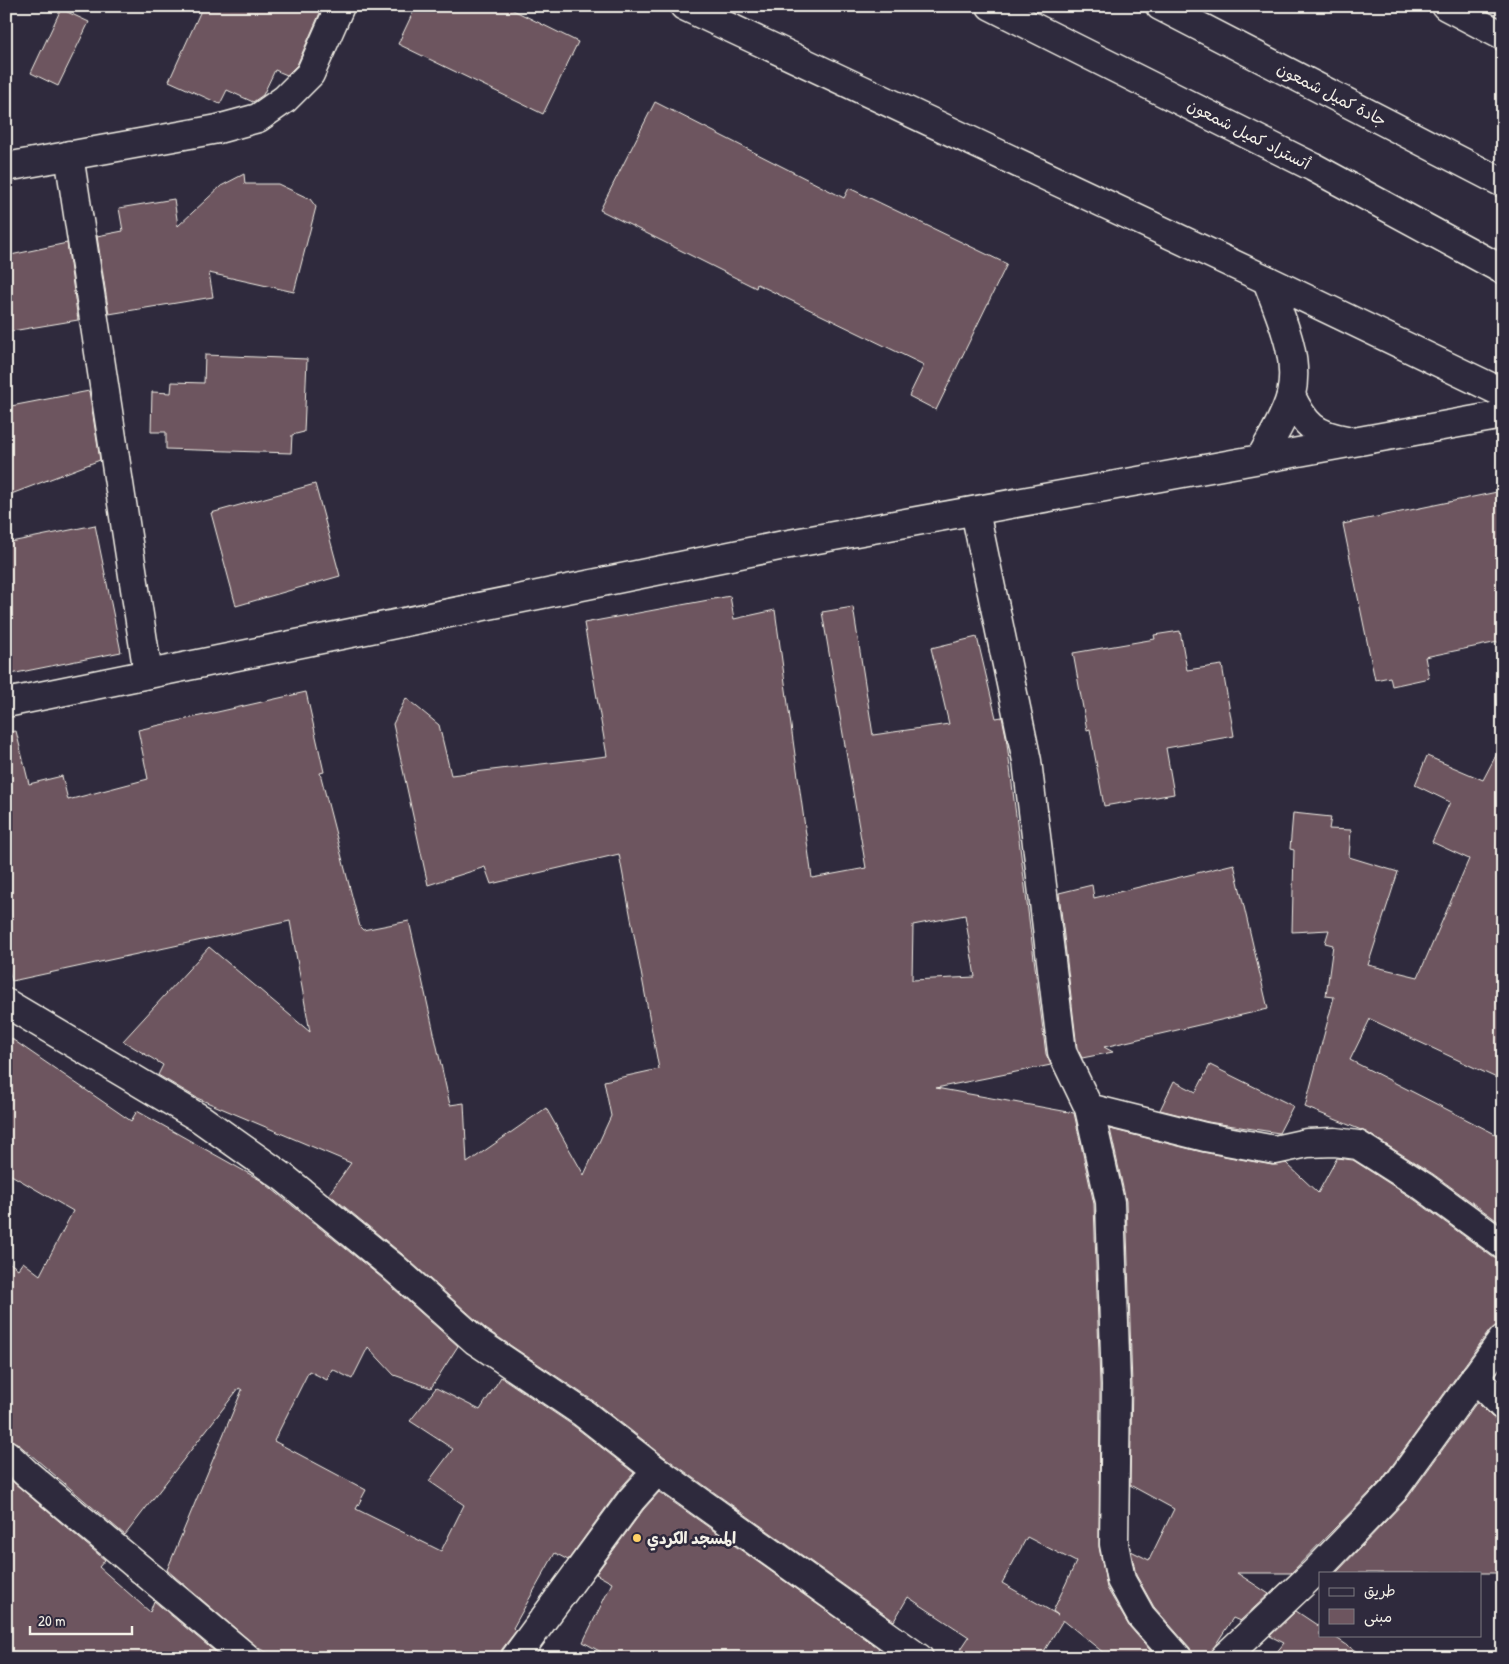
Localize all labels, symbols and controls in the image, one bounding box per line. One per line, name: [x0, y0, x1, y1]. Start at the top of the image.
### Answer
street label: جادة كميل شمعون: [1273, 57, 1391, 131]
street label: أتستراد كميل شمعون: [1184, 94, 1314, 174]
place label: المسجد الكردي: [647, 1527, 736, 1551]
marker: المسجد الكردي: [631, 1532, 643, 1544]
legend: [1319, 1572, 1482, 1636]
text: طريق: [1364, 1580, 1396, 1601]
scale bar: [30, 1604, 132, 1636]
text: مبنى: [1364, 1606, 1392, 1627]
text: 20 m: [38, 1610, 65, 1631]

